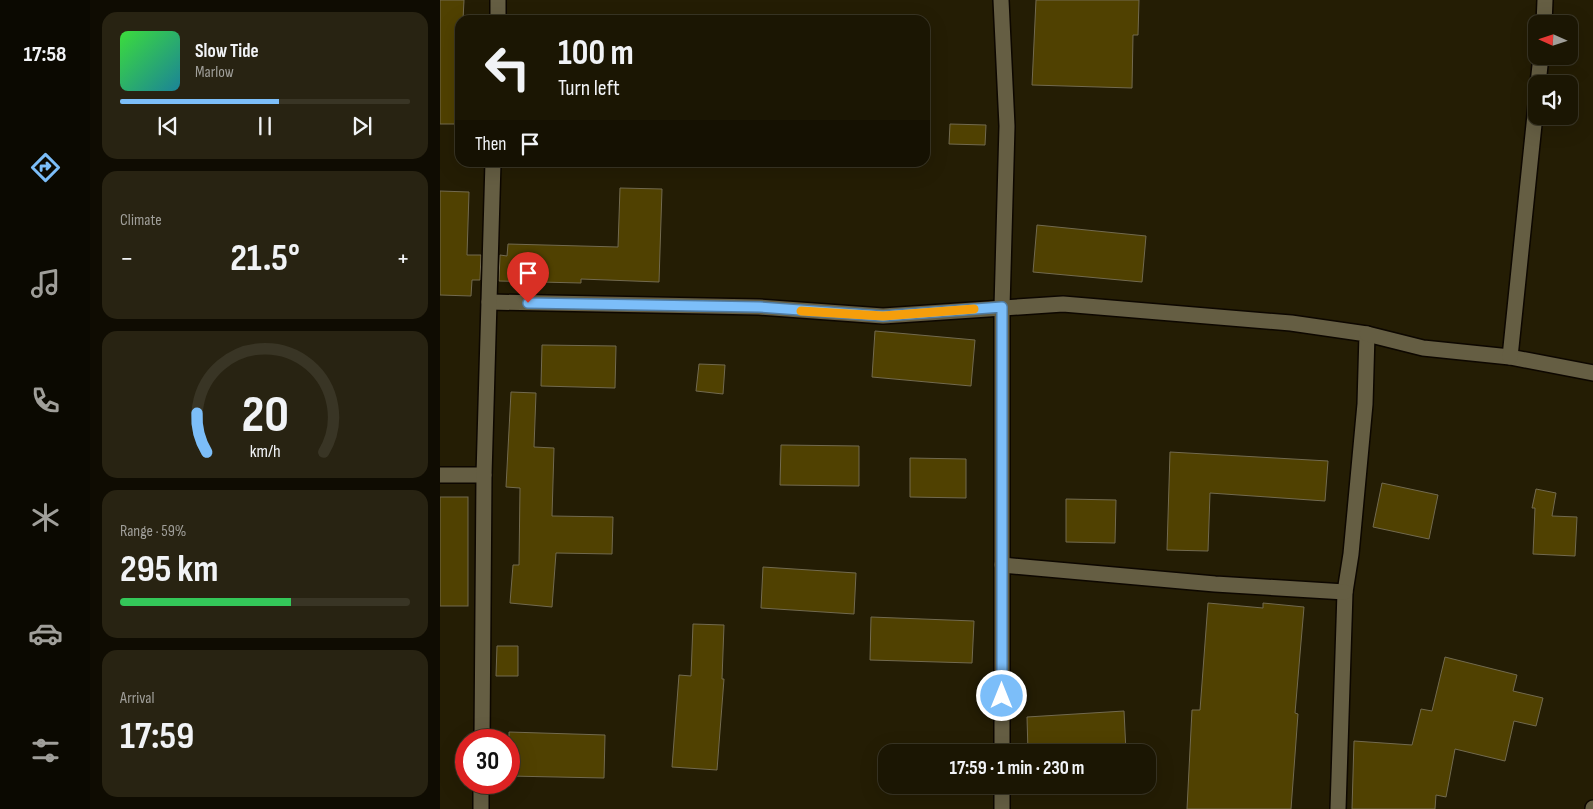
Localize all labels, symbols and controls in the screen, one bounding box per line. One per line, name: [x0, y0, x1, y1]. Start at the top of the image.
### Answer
north arrow: [1528, 15, 1578, 65]
map controls: [1528, 15, 1578, 125]
text: 100 m: [558, 32, 634, 75]
icon: left: [475, 35, 540, 100]
text: Slow Tide: [195, 40, 259, 63]
text: 17:58: [24, 41, 66, 68]
text: Marlow: [195, 63, 234, 82]
text: Turn left: [558, 75, 620, 102]
button: sound: [1528, 75, 1578, 125]
icon: previous: [154, 112, 182, 140]
icon: pause: [251, 112, 279, 140]
icon: next: [348, 112, 376, 140]
icon: arrive: [516, 130, 544, 158]
text: Then: [475, 133, 506, 156]
icon: directions: [28, 150, 63, 185]
text: Climate: [120, 211, 162, 230]
text: 21.5°: [230, 236, 300, 281]
text: −: [120, 242, 134, 275]
text: +: [396, 242, 410, 275]
pin: [507, 252, 549, 303]
icon: arrive: [514, 259, 542, 287]
icon: music: [28, 266, 63, 301]
icon: phone: [28, 383, 63, 418]
text: 20: [241, 384, 289, 447]
text: km/h: [250, 441, 280, 462]
icon: climate: [28, 500, 63, 535]
text: Range · 59%: [120, 522, 186, 541]
text: 295 km: [120, 547, 219, 592]
icon: car: [28, 616, 63, 651]
position arrow: [975, 669, 1027, 721]
text: Arrival: [120, 689, 154, 708]
text: 17:59: [120, 714, 194, 759]
speed limit sign: 30: [455, 729, 520, 794]
icon: filters: [28, 733, 63, 768]
text: 17:59 · 1 min · 230 m: [950, 757, 1084, 780]

